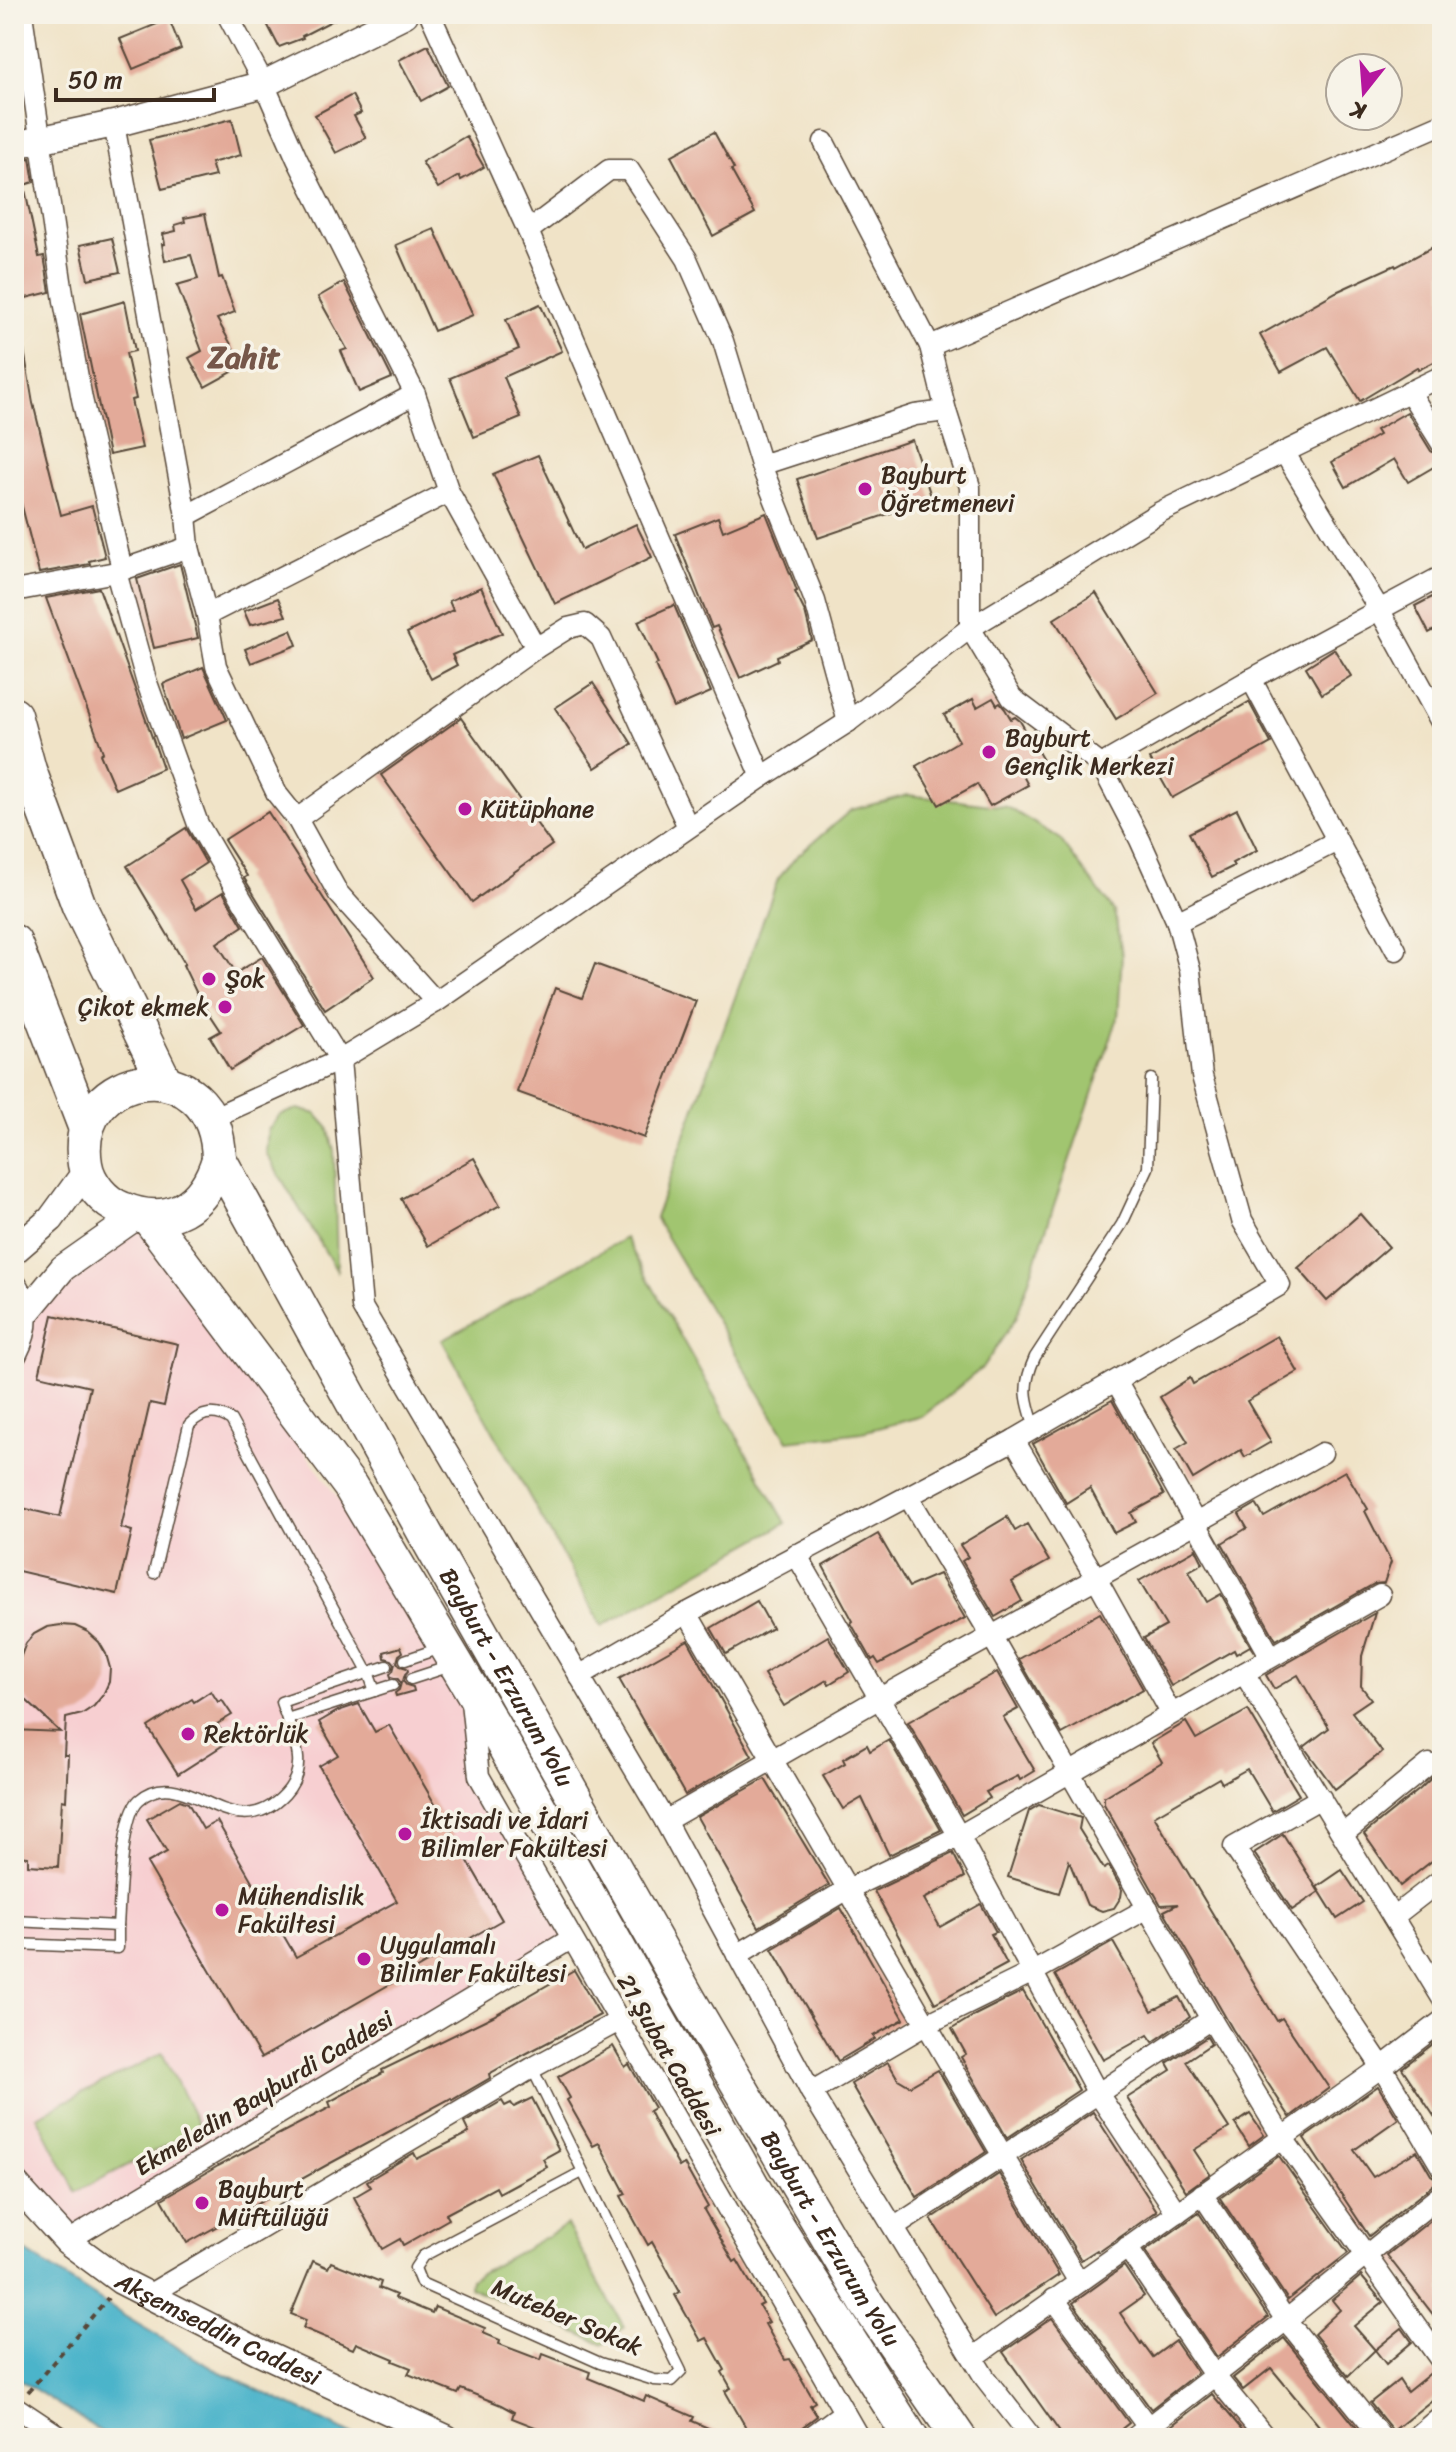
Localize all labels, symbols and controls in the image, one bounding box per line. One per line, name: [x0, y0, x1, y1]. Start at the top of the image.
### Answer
scale bar: [56, 52, 214, 102]
north arrow: [1324, 52, 1404, 132]
text: 50 m: [68, 59, 123, 101]
text: K: [1345, 90, 1371, 132]
district label: Zahit: [206, 329, 281, 386]
place label: Bayburt Öğretmenevi: [881, 454, 1016, 524]
marker: Bayburt Öğretmenevi: [856, 480, 874, 498]
place label: Bayburt Gençlik Merkezi: [1005, 717, 1175, 787]
marker: Bayburt Gençlik Merkezi: [980, 743, 998, 761]
place label: Kütüphane: [481, 788, 594, 830]
marker: Kütüphane: [456, 800, 474, 818]
place label: Şok: [225, 958, 265, 1000]
marker: Şok: [200, 970, 218, 988]
place label: Çikot ekmek: [78, 986, 209, 1028]
marker: Çikot ekmek: [216, 998, 234, 1016]
street label: Bayburt - Erzurum Yolu: [428, 1560, 585, 1795]
place label: Rektörlük: [204, 1713, 309, 1755]
marker: Rektörlük: [179, 1725, 197, 1743]
place label: İktisadi ve İdari Bilimler Fakültesi: [420, 1799, 608, 1869]
marker: İktisadi ve İdari Bilimler Fakültesi: [396, 1825, 414, 1843]
place label: Mühendislik Fakültesi: [238, 1875, 365, 1945]
marker: Mühendislik Fakültesi: [213, 1901, 231, 1919]
place label: Uygulamalı Bilimler Fakültesi: [380, 1924, 567, 1994]
marker: Uygulamalı Bilimler Fakültesi: [355, 1950, 373, 1968]
street label: 21 Şubat Caddesi: [605, 1965, 734, 2146]
street label: Ekmeledin Bayburdi Caddesi: [126, 1998, 402, 2187]
street label: Bayburt - Erzurum Yolu: [749, 2123, 912, 2356]
place label: Bayburt Müftülüğü: [218, 2168, 329, 2238]
marker: Bayburt Müftülüğü: [193, 2194, 211, 2212]
street label: Akşemseddin Caddesi: [107, 2260, 328, 2398]
street label: Muteber Sokak: [485, 2266, 649, 2368]

